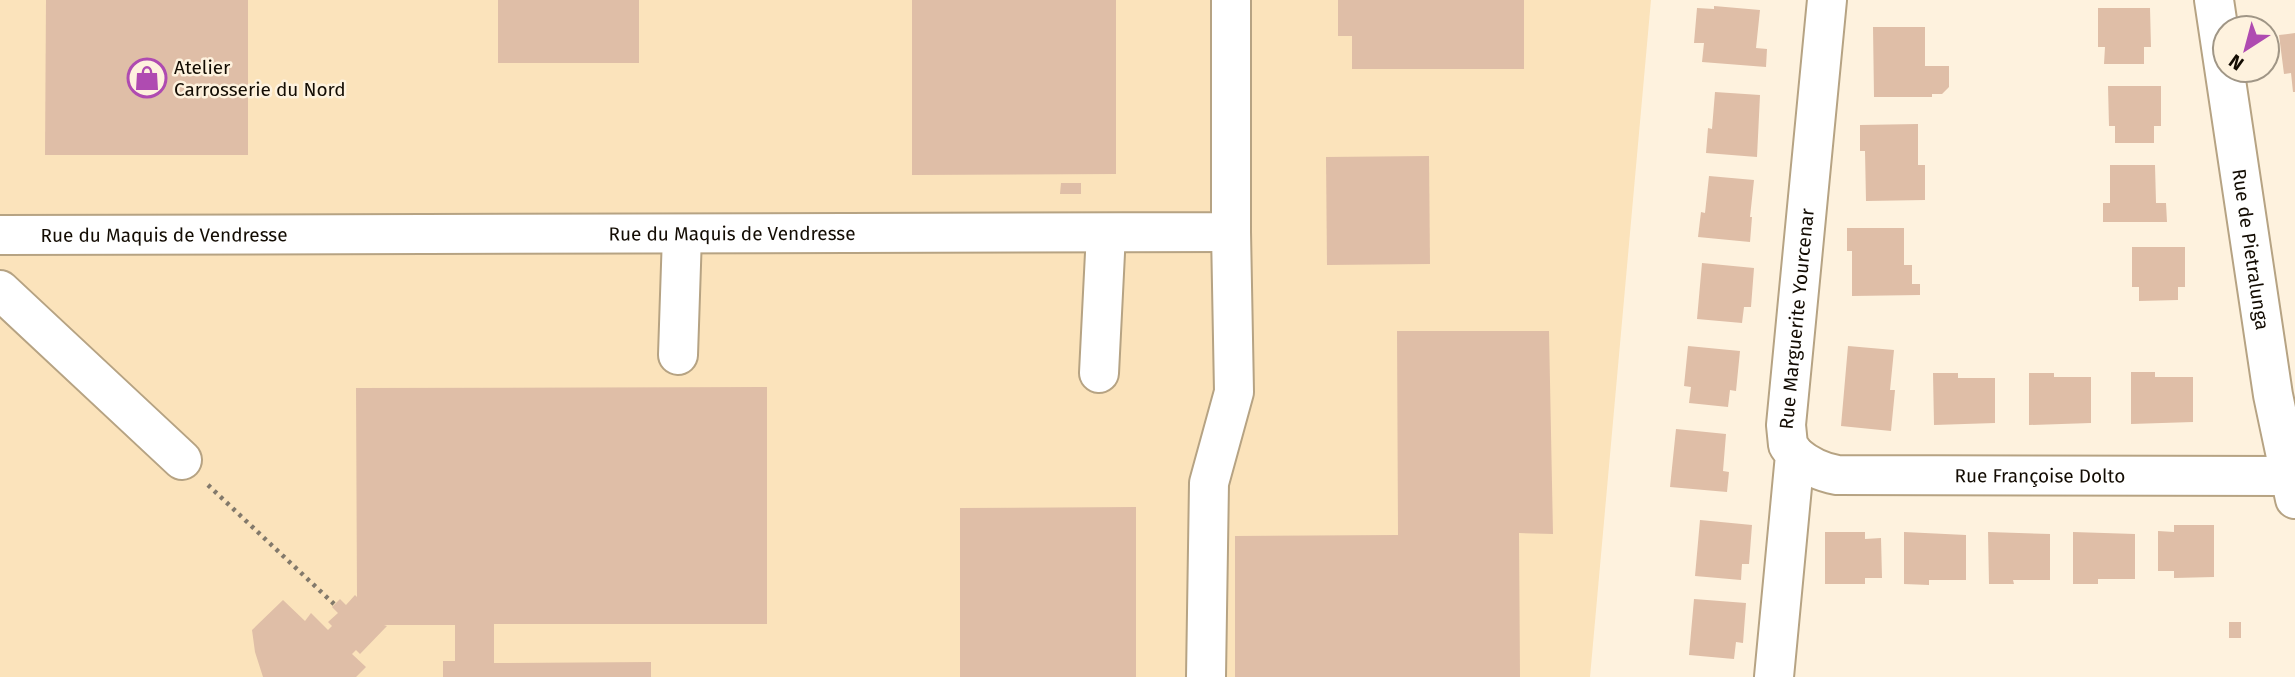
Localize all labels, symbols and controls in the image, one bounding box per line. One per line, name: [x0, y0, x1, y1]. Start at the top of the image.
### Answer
north arrow: [2211, 14, 2281, 84]
text: N: [2224, 49, 2248, 75]
place label: Atelier Carrosserie du Nord: [174, 56, 346, 101]
shop icon: Atelier Carrosserie du Nord: [126, 57, 168, 99]
street label: Rue de Pietralunga: [2228, 167, 2275, 331]
street label: Rue Marguerite Yourcenar: [1774, 206, 1818, 430]
street label: Rue du Maquis de Vendresse: [608, 221, 856, 245]
street label: Rue du Maquis de Vendresse: [40, 223, 288, 246]
street label: Rue Françoise Dolto: [1954, 464, 2125, 487]

